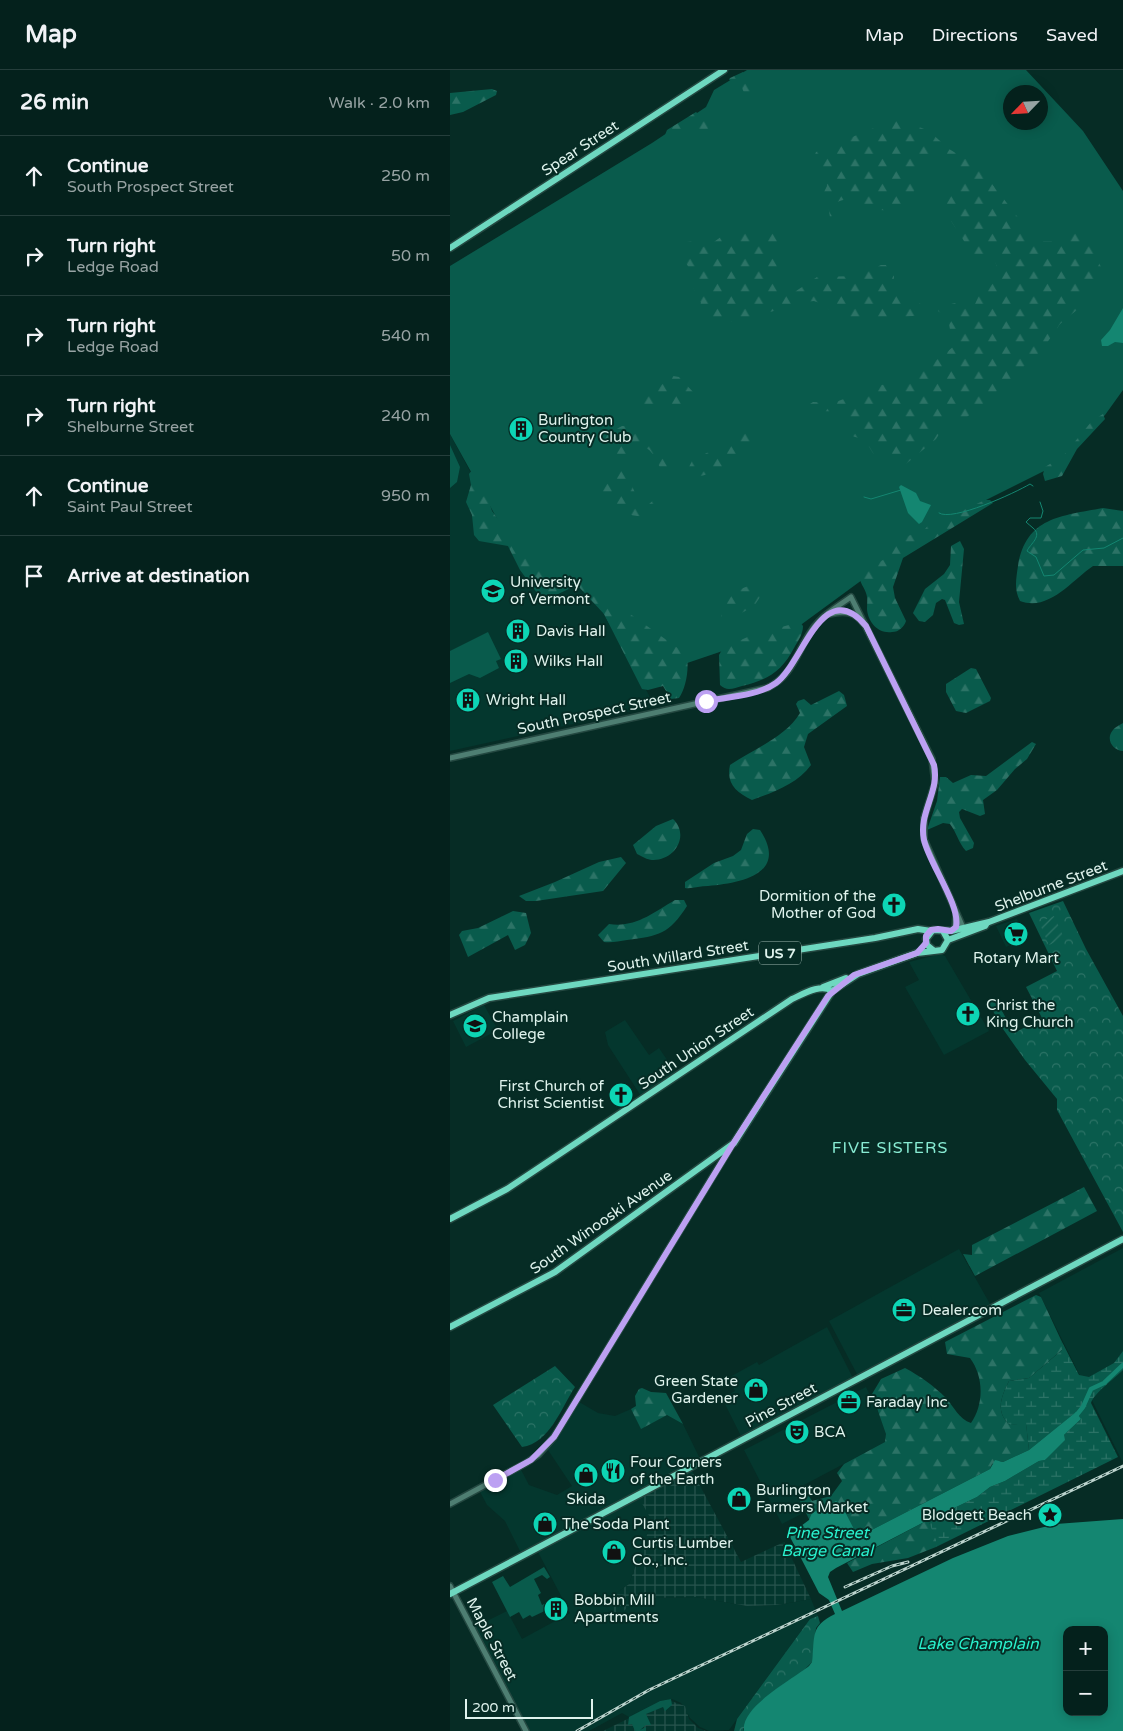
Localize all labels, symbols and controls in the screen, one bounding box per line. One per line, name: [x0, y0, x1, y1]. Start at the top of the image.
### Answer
text: Map: [25, 20, 77, 49]
text: Map: [865, 24, 904, 46]
text: Directions: [932, 24, 1018, 46]
text: Saved: [1046, 24, 1098, 46]
north arrow: [1003, 85, 1048, 130]
text: 26 min: [20, 90, 89, 115]
text: Walk · 2.0 km: [328, 93, 430, 113]
street label: Spear Street: [538, 116, 622, 180]
text: Continue: [67, 155, 149, 177]
icon: ahead: [20, 162, 48, 190]
text: 250 m: [381, 166, 430, 186]
text: South Prospect Street: [67, 177, 234, 197]
text: Turn right: [67, 235, 155, 257]
icon: right: [20, 242, 48, 270]
text: 50 m: [391, 246, 430, 266]
text: Ledge Road: [67, 257, 159, 277]
text: Turn right: [67, 315, 155, 337]
icon: right: [20, 322, 48, 350]
text: 540 m: [381, 326, 430, 346]
text: Ledge Road: [67, 337, 159, 357]
text: Turn right: [67, 395, 155, 417]
icon: right: [20, 402, 48, 430]
text: 240 m: [381, 406, 430, 426]
place label: Burlington Country Club: [538, 411, 632, 446]
building icon: Burlington Country Club: [508, 416, 534, 442]
text: Shelburne Street: [67, 417, 194, 437]
text: Continue: [67, 475, 149, 497]
icon: ahead: [20, 482, 48, 510]
text: 950 m: [381, 486, 430, 506]
text: Saint Paul Street: [67, 497, 193, 517]
icon: arrive: [20, 562, 48, 590]
text: Arrive at destination: [67, 565, 250, 587]
place label: University of Vermont: [510, 573, 590, 608]
school or university icon: University of Vermont: [480, 578, 506, 604]
building icon: Davis Hall: [505, 618, 531, 644]
place label: Davis Hall: [536, 622, 605, 640]
building icon: Wilks Hall: [503, 648, 529, 674]
place label: Wilks Hall: [534, 652, 603, 670]
building icon: Wright Hall: [455, 687, 481, 713]
street label: South Prospect Street: [516, 688, 673, 738]
route start: [695, 690, 718, 713]
place label: Wright Hall: [486, 691, 566, 709]
street label: Shelburne Street: [992, 856, 1110, 916]
place label: Dormition of the Mother of God: [759, 887, 876, 922]
church icon: Dormition of the Mother of God: [881, 892, 907, 918]
supermarket icon: Rotary Mart: [1003, 921, 1029, 947]
street label: South Willard Street: [606, 936, 750, 976]
road number: US 7: [759, 941, 801, 964]
place label: Rotary Mart: [973, 949, 1059, 967]
place label: Christ the King Church: [986, 996, 1074, 1031]
church icon: Christ the King Church: [955, 1001, 981, 1027]
street label: South Union Street: [635, 1003, 757, 1093]
place label: Champlain College: [492, 1008, 568, 1043]
school or university icon: Champlain College: [462, 1013, 488, 1039]
place label: First Church of Christ Scientist: [497, 1077, 604, 1112]
church icon: First Church of Christ Scientist: [608, 1082, 634, 1108]
district label: FIVE SISTERS: [832, 1138, 948, 1158]
street label: South Winooski Avenue: [527, 1166, 675, 1278]
office icon: Dealer.com: [891, 1297, 917, 1323]
place label: Dealer.com: [922, 1301, 1002, 1319]
place label: Green State Gardener: [654, 1372, 738, 1407]
shop icon: Green State Gardener: [743, 1377, 769, 1403]
street label: Pine Street: [742, 1379, 820, 1431]
office icon: Faraday Inc: [836, 1389, 862, 1415]
place label: Faraday Inc: [866, 1393, 948, 1411]
theatre icon: BCA: [784, 1419, 810, 1445]
place label: BCA: [814, 1423, 846, 1441]
place label: Four Corners of the Earth: [630, 1453, 722, 1488]
restaurant icon: Four Corners of the Earth: [600, 1458, 626, 1484]
shop icon: Skida: [573, 1462, 599, 1488]
route end: [484, 1469, 507, 1492]
place label: Burlington Farmers Market: [756, 1481, 868, 1516]
shop icon: Burlington Farmers Market: [726, 1486, 752, 1512]
place label: Skida: [567, 1490, 605, 1508]
place icon: Blodgett Beach: [1037, 1502, 1063, 1528]
place label: Blodgett Beach: [922, 1506, 1032, 1524]
shop icon: The Soda Plant: [532, 1511, 558, 1537]
place label: The Soda Plant: [562, 1515, 670, 1533]
water label: Pine Street Barge Canal: [781, 1523, 875, 1561]
place label: Curtis Lumber Co., Inc.: [632, 1534, 733, 1569]
shop icon: Curtis Lumber Co., Inc.: [601, 1539, 627, 1565]
place label: Bobbin Mill Apartments: [574, 1591, 659, 1626]
street label: Maple Street: [463, 1594, 522, 1684]
building icon: Bobbin Mill Apartments: [543, 1596, 569, 1622]
map controls: [1063, 1626, 1108, 1716]
button: +: [1063, 1626, 1108, 1671]
water label: Lake Champlain: [917, 1634, 1040, 1654]
button: −: [1063, 1671, 1108, 1716]
scale bar: [465, 1696, 592, 1719]
text: 200 m: [472, 1699, 515, 1716]

